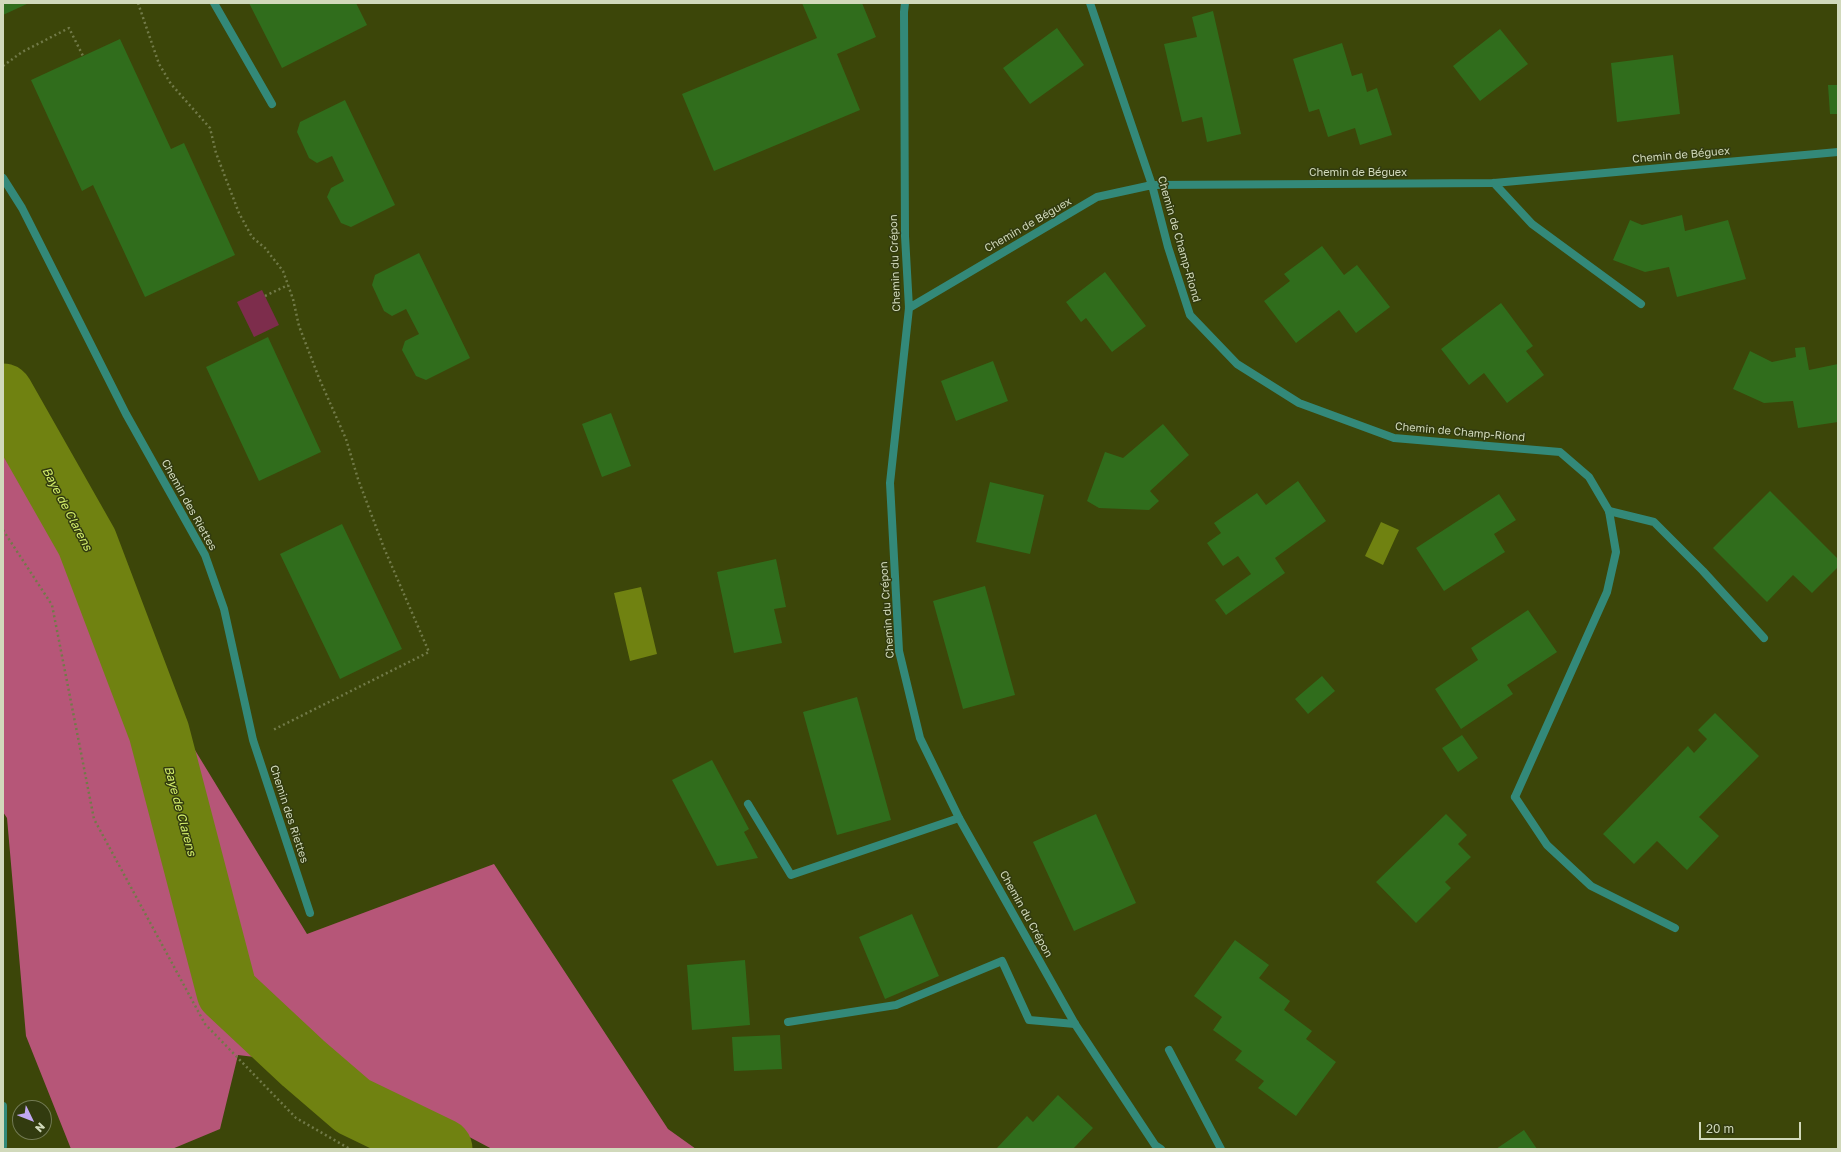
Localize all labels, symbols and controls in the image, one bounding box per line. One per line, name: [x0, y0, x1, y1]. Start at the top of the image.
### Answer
street label: Chemin de Béguex: [1632, 144, 1730, 166]
street label: Chemin de Béguex: [1309, 166, 1407, 180]
street label: Chemin de Champ-Riond: [1155, 174, 1203, 304]
street label: Chemin de Béguex: [982, 195, 1074, 255]
street label: Chemin du Crépon: [887, 214, 903, 312]
street label: Chemin de Champ-Riond: [1394, 420, 1526, 444]
street label: Chemin des Riettes: [158, 457, 220, 553]
water label: Baye de Clarens: [39, 465, 95, 553]
street label: Chemin du Crépon: [877, 561, 897, 659]
street label: Chemin des Riettes: [267, 763, 311, 865]
water label: Baye de Clarens: [161, 765, 199, 857]
street label: Chemin du Crépon: [997, 868, 1055, 960]
north arrow: [12, 1100, 52, 1140]
scale bar: [1701, 1114, 1803, 1140]
text: N: [33, 1120, 48, 1135]
text: 20 m: [1706, 1121, 1734, 1136]

